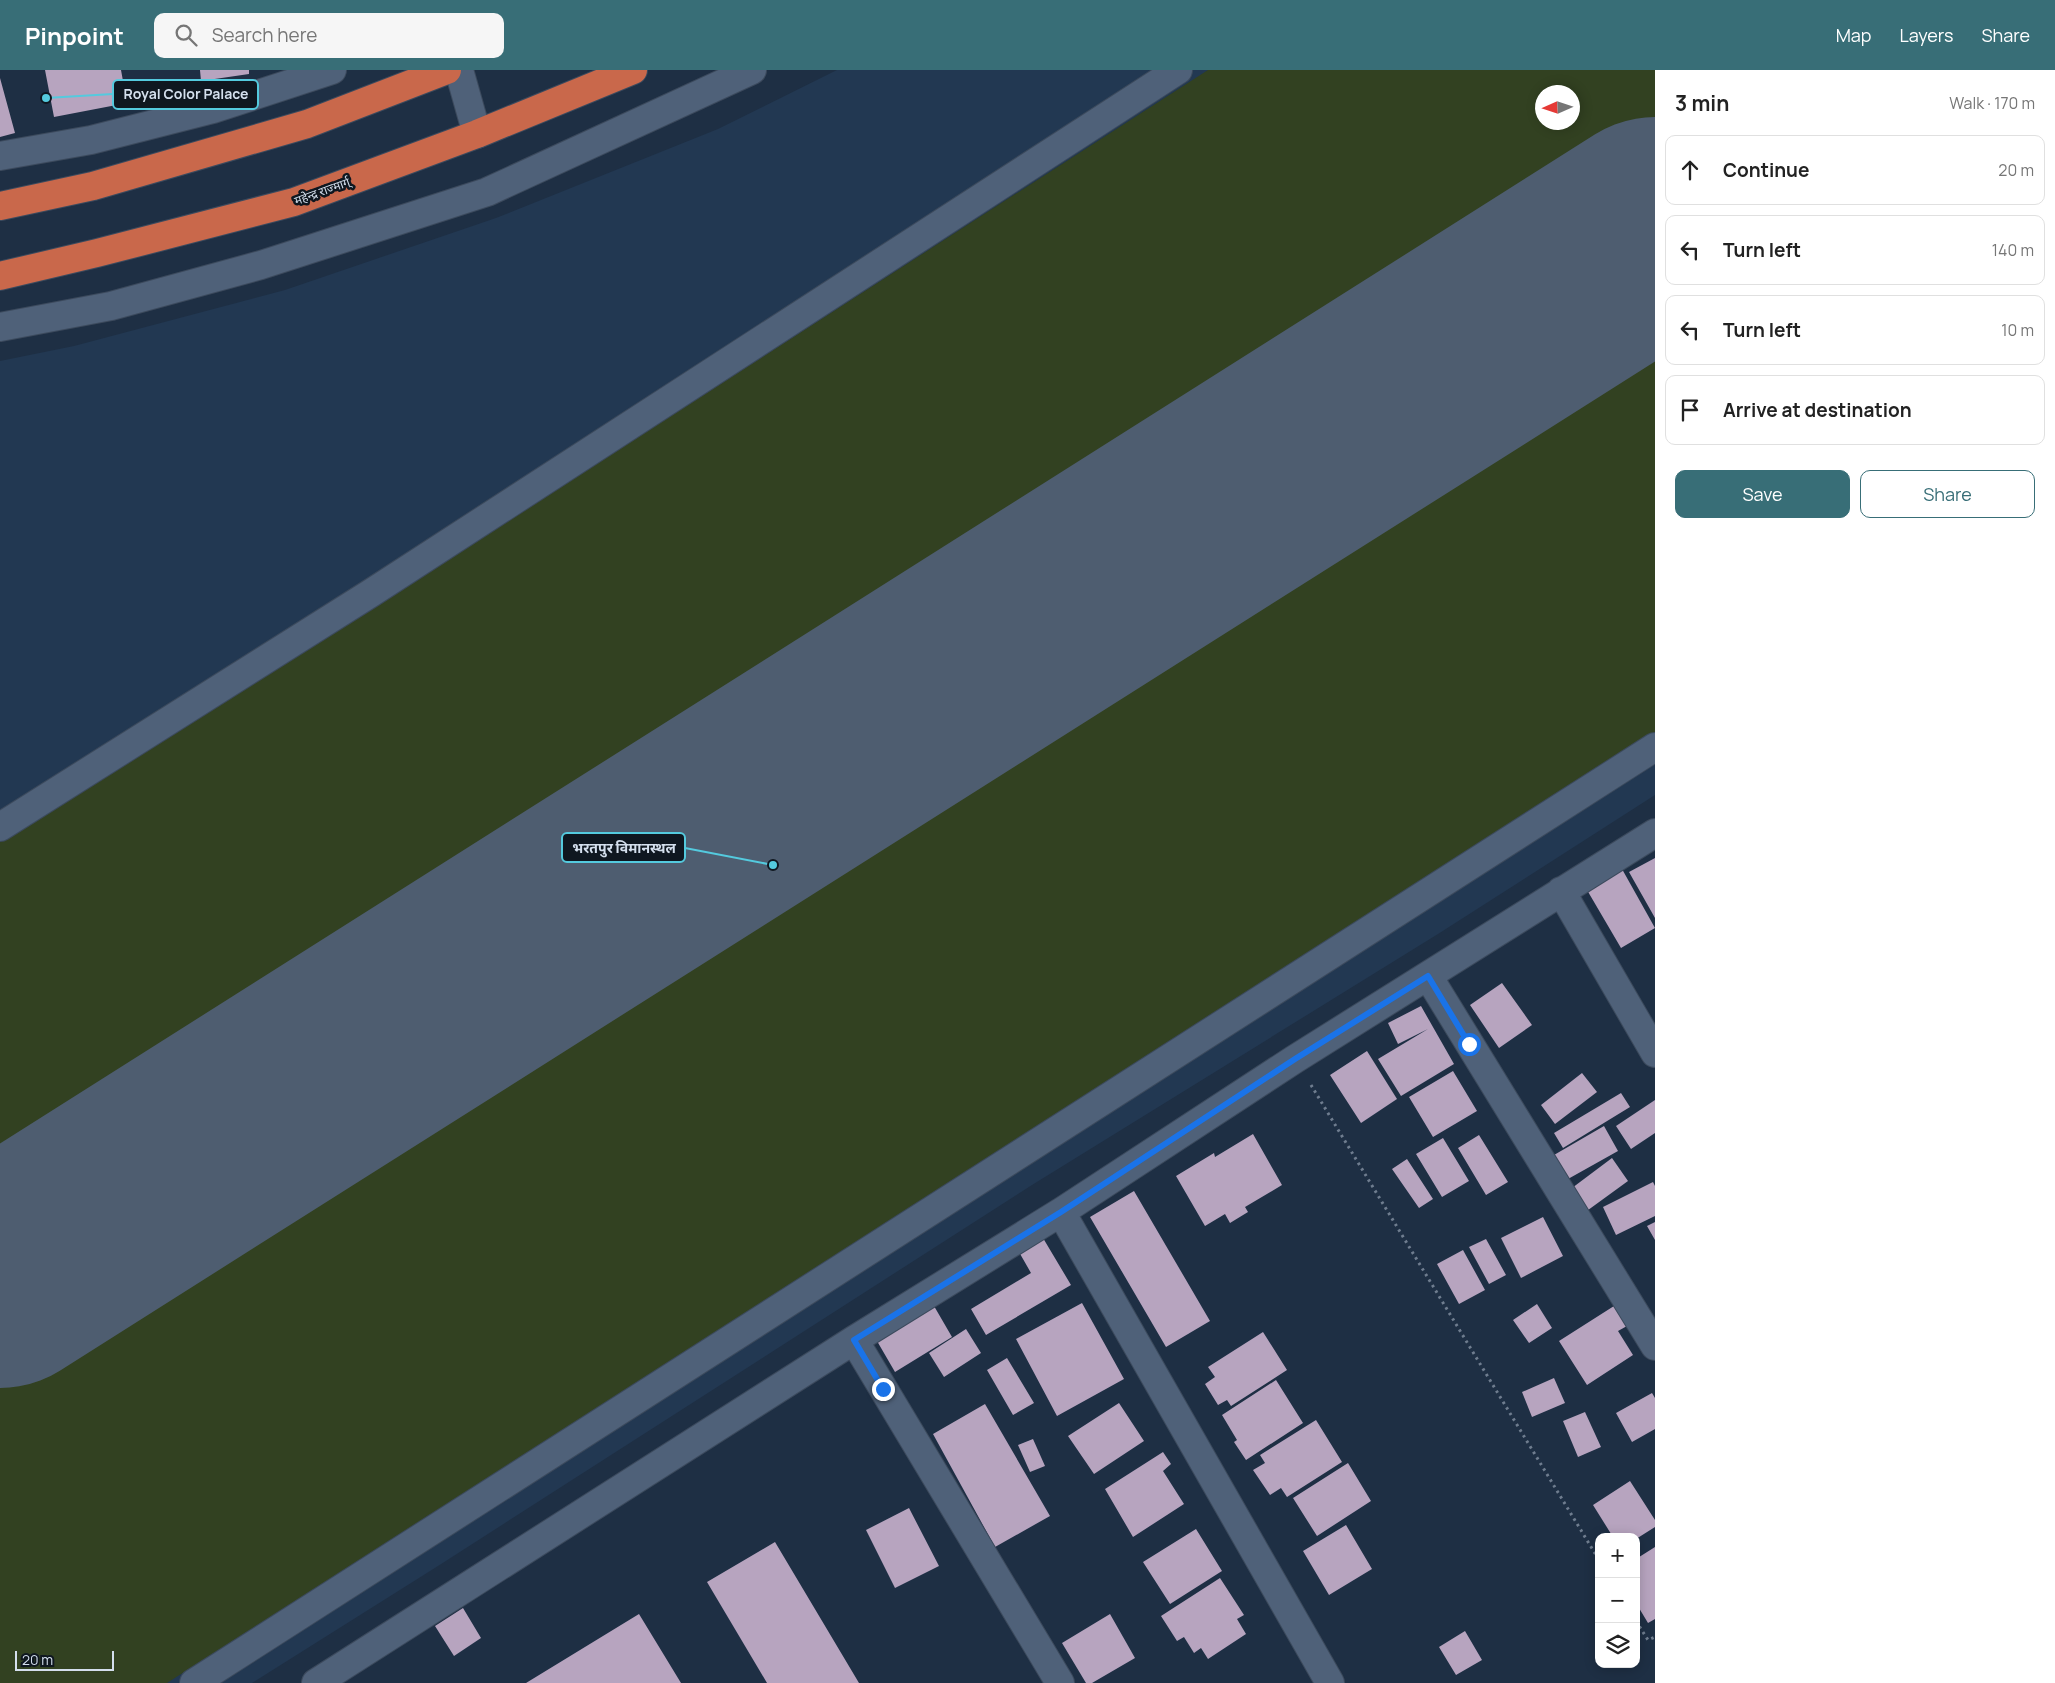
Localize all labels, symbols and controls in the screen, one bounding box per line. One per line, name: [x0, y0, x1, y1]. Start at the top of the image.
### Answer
search box: [154, 13, 504, 58]
text: Pinpoint: [25, 19, 124, 52]
icon: search: [172, 21, 200, 49]
text: Search here: [212, 22, 317, 48]
text: Map: [1836, 23, 1871, 47]
text: Layers: [1899, 23, 1953, 47]
text: Share: [1981, 23, 2030, 47]
callout: Royal Color Palace: [113, 80, 258, 109]
text: Royal Color Palace: [124, 84, 249, 103]
north arrow: [1535, 85, 1580, 130]
text: 3 min: [1675, 89, 1729, 117]
text: Walk · 170 m: [1949, 92, 2035, 114]
icon: ahead: [1676, 156, 1704, 184]
text: Continue: [1723, 157, 1809, 183]
text: 20 m: [1998, 159, 2034, 181]
street label: महेन्द्र राज्मार्ग्: [292, 172, 354, 209]
icon: left: [1676, 236, 1704, 264]
text: Turn left: [1723, 237, 1801, 263]
text: 140 m: [1992, 239, 2034, 261]
icon: left: [1676, 316, 1704, 344]
text: Turn left: [1723, 317, 1801, 343]
text: 10 m: [2001, 319, 2034, 341]
icon: arrive: [1676, 396, 1704, 424]
text: Arrive at destination: [1723, 397, 1912, 423]
button: Save: [1675, 470, 1850, 518]
button: Share: [1860, 470, 2035, 518]
callout: भरतपुर विमानस्थल: [562, 833, 685, 862]
text: भरतपुर विमानस्थल: [572, 838, 676, 858]
route start: [1458, 1033, 1481, 1056]
route end: [872, 1378, 895, 1401]
map controls: [1595, 1533, 1640, 1668]
button: +: [1595, 1533, 1640, 1578]
button: −: [1595, 1578, 1640, 1623]
button: layers: [1595, 1623, 1640, 1668]
scale bar: [15, 1648, 114, 1671]
text: 20 m: [22, 1650, 53, 1669]

